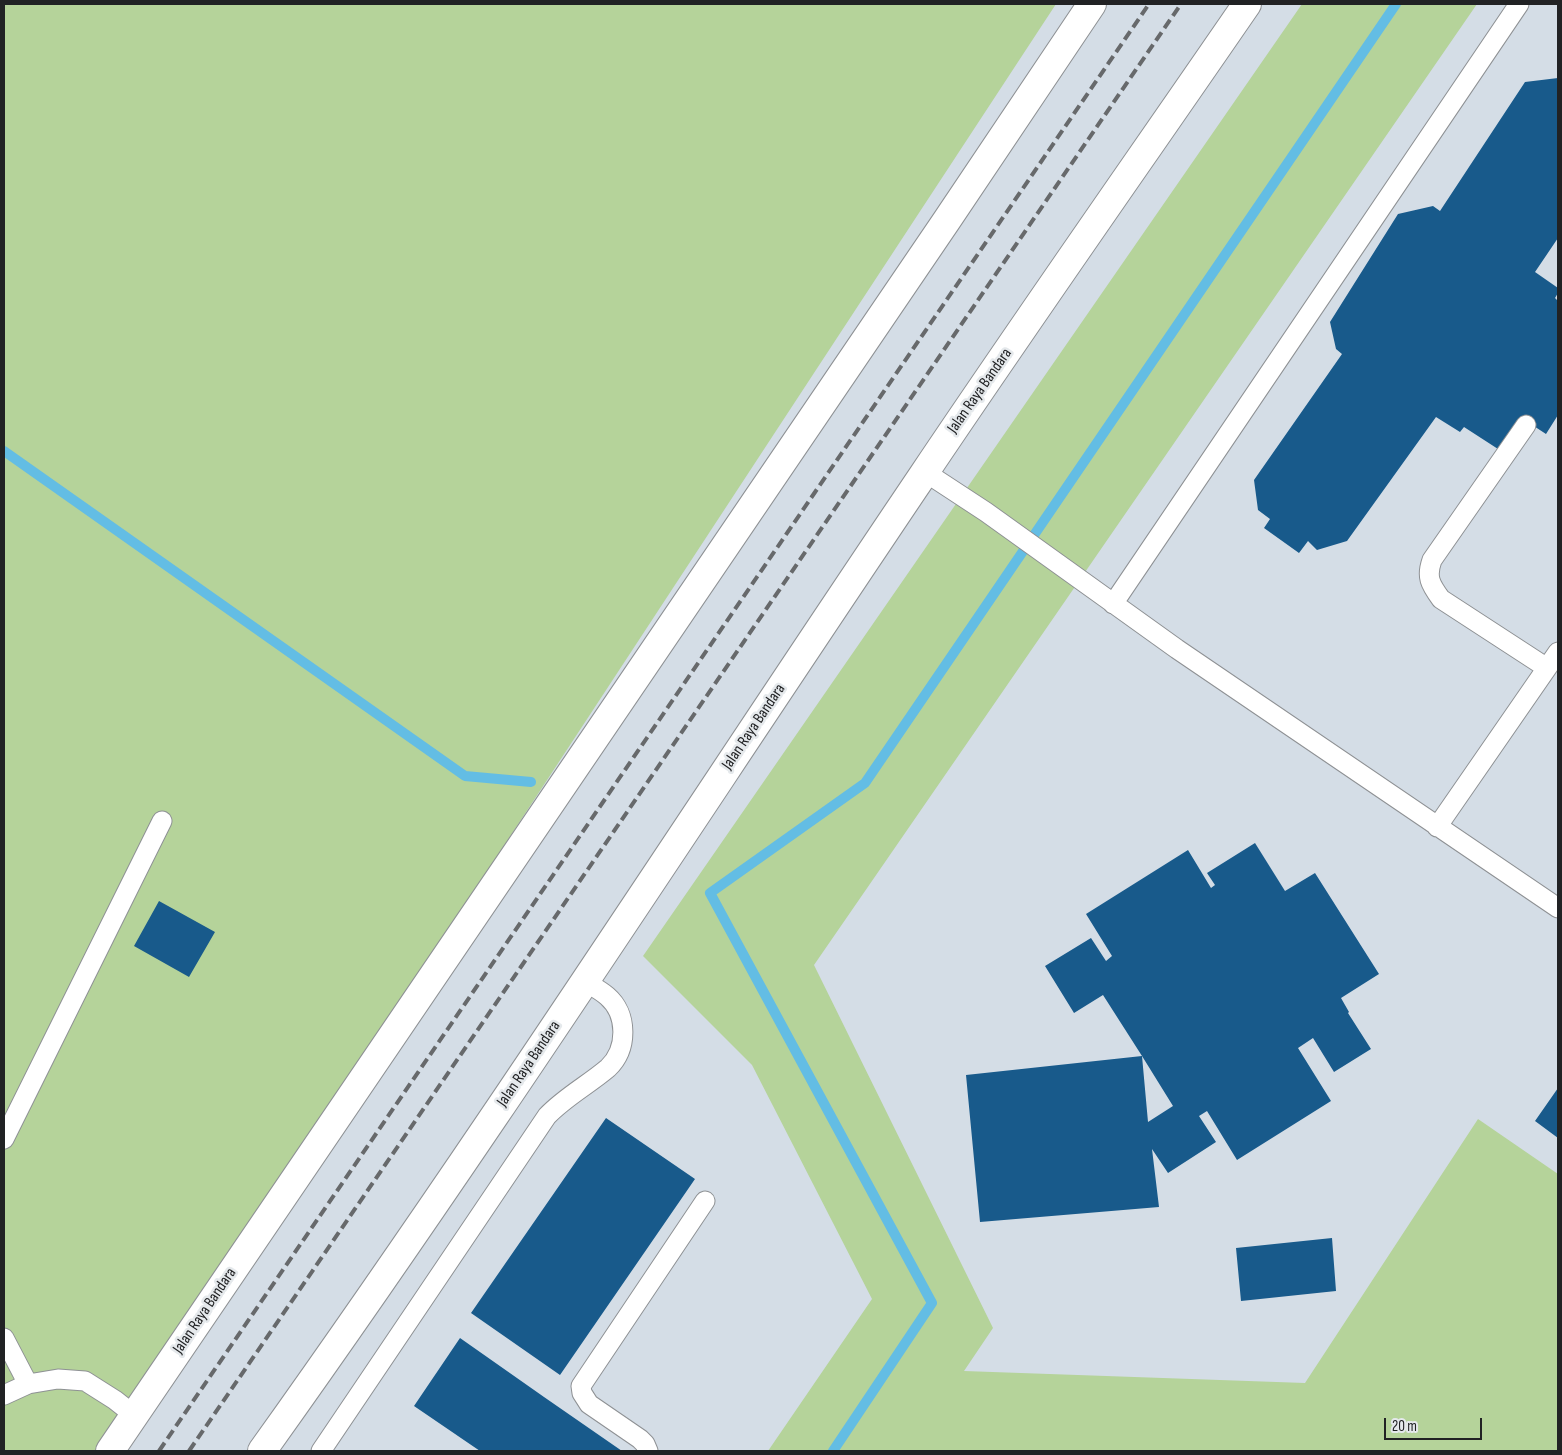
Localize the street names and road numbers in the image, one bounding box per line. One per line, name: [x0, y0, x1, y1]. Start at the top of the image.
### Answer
street label: Jalan Raya Bandara: [944, 345, 1016, 437]
street label: Jalan Raya Bandara: [718, 680, 790, 774]
street label: Jalan Raya Bandara: [493, 1017, 565, 1111]
street label: Jalan Raya Bandara: [169, 1264, 241, 1358]

